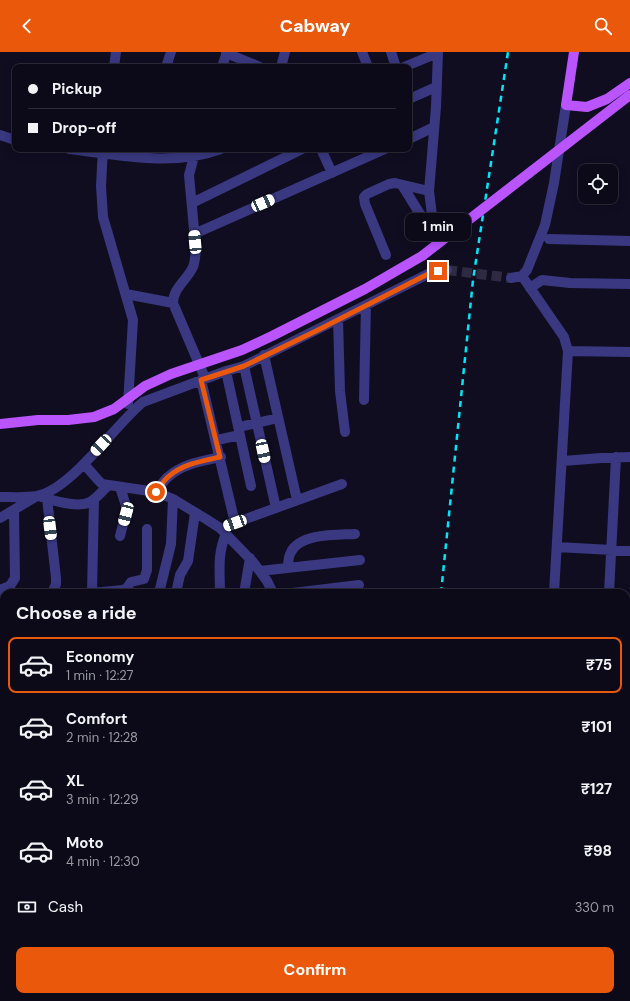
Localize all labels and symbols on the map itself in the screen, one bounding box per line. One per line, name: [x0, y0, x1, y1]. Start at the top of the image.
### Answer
car: [250, 193, 276, 213]
callout: 1 min: [405, 213, 471, 241]
car: [188, 230, 202, 254]
route end: [429, 262, 447, 280]
car: [88, 432, 114, 458]
car: [255, 438, 271, 464]
route start: [147, 483, 165, 501]
car: [117, 501, 135, 527]
car: [222, 513, 248, 533]
car: [43, 515, 57, 541]

